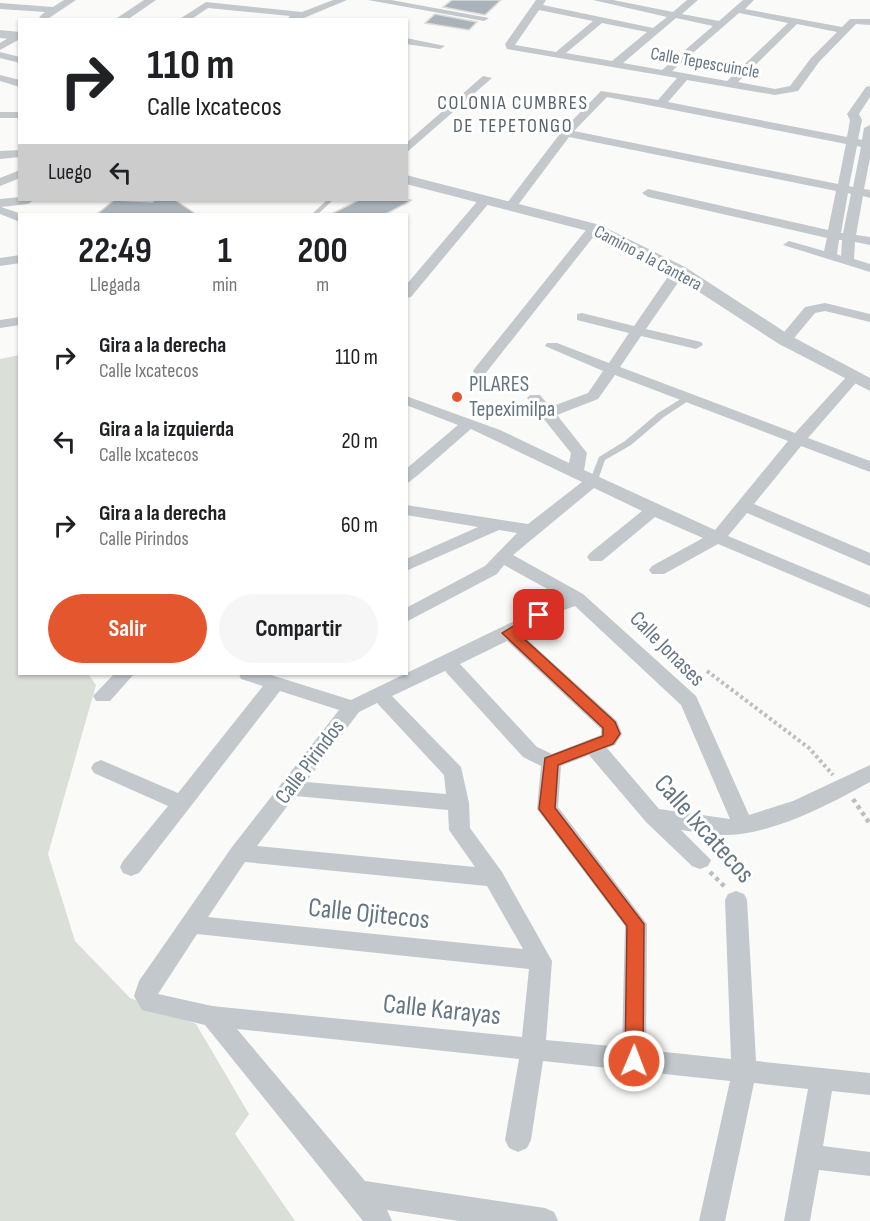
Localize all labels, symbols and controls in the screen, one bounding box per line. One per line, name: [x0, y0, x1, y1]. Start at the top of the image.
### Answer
text: 110 m: [147, 40, 234, 91]
icon: right: [48, 42, 126, 120]
street label: Calle Tepescuincle: [649, 43, 761, 83]
text: Calle Ixcatecos: [147, 91, 282, 123]
district label: COLONIA CUMBRES DE TEPETONGO: [437, 91, 589, 138]
icon: left: [104, 156, 137, 189]
text: Luego: [48, 159, 92, 186]
street label: Camino a la Cantera: [591, 221, 705, 295]
text: 22:49: [78, 230, 152, 273]
text: 1: [218, 230, 232, 273]
text: 200: [298, 230, 348, 273]
text: Llegada: [90, 273, 140, 297]
text: min: [212, 273, 237, 297]
text: m: [316, 273, 329, 297]
text: Gira a la derecha: [99, 332, 226, 359]
icon: right: [48, 341, 81, 374]
text: 110 m: [335, 344, 378, 371]
text: Calle Ixcatecos: [99, 359, 199, 383]
place label: PILARES Tepeximilpa: [469, 371, 555, 423]
marker: PILARES Tepeximilpa: [450, 390, 464, 404]
text: Gira a la izquierda: [99, 416, 234, 443]
icon: left: [48, 425, 81, 458]
text: 20 m: [342, 428, 378, 455]
text: Calle Ixcatecos: [99, 443, 199, 467]
text: Gira a la derecha: [99, 500, 226, 527]
icon: right: [48, 509, 81, 542]
text: 60 m: [341, 512, 378, 539]
text: Calle Pirindos: [99, 527, 189, 551]
pin: [513, 589, 564, 640]
button: Salir: [48, 594, 207, 663]
button: Compartir: [219, 594, 378, 663]
icon: arrive: [522, 598, 555, 631]
street label: Calle Jonases: [624, 606, 710, 692]
street label: Calle Pirindos: [270, 714, 351, 810]
street label: Calle Ixcatecos: [647, 768, 761, 890]
street label: Calle Ojitecos: [307, 892, 431, 936]
street label: Calle Karayas: [381, 988, 503, 1032]
position arrow: [602, 1029, 666, 1093]

